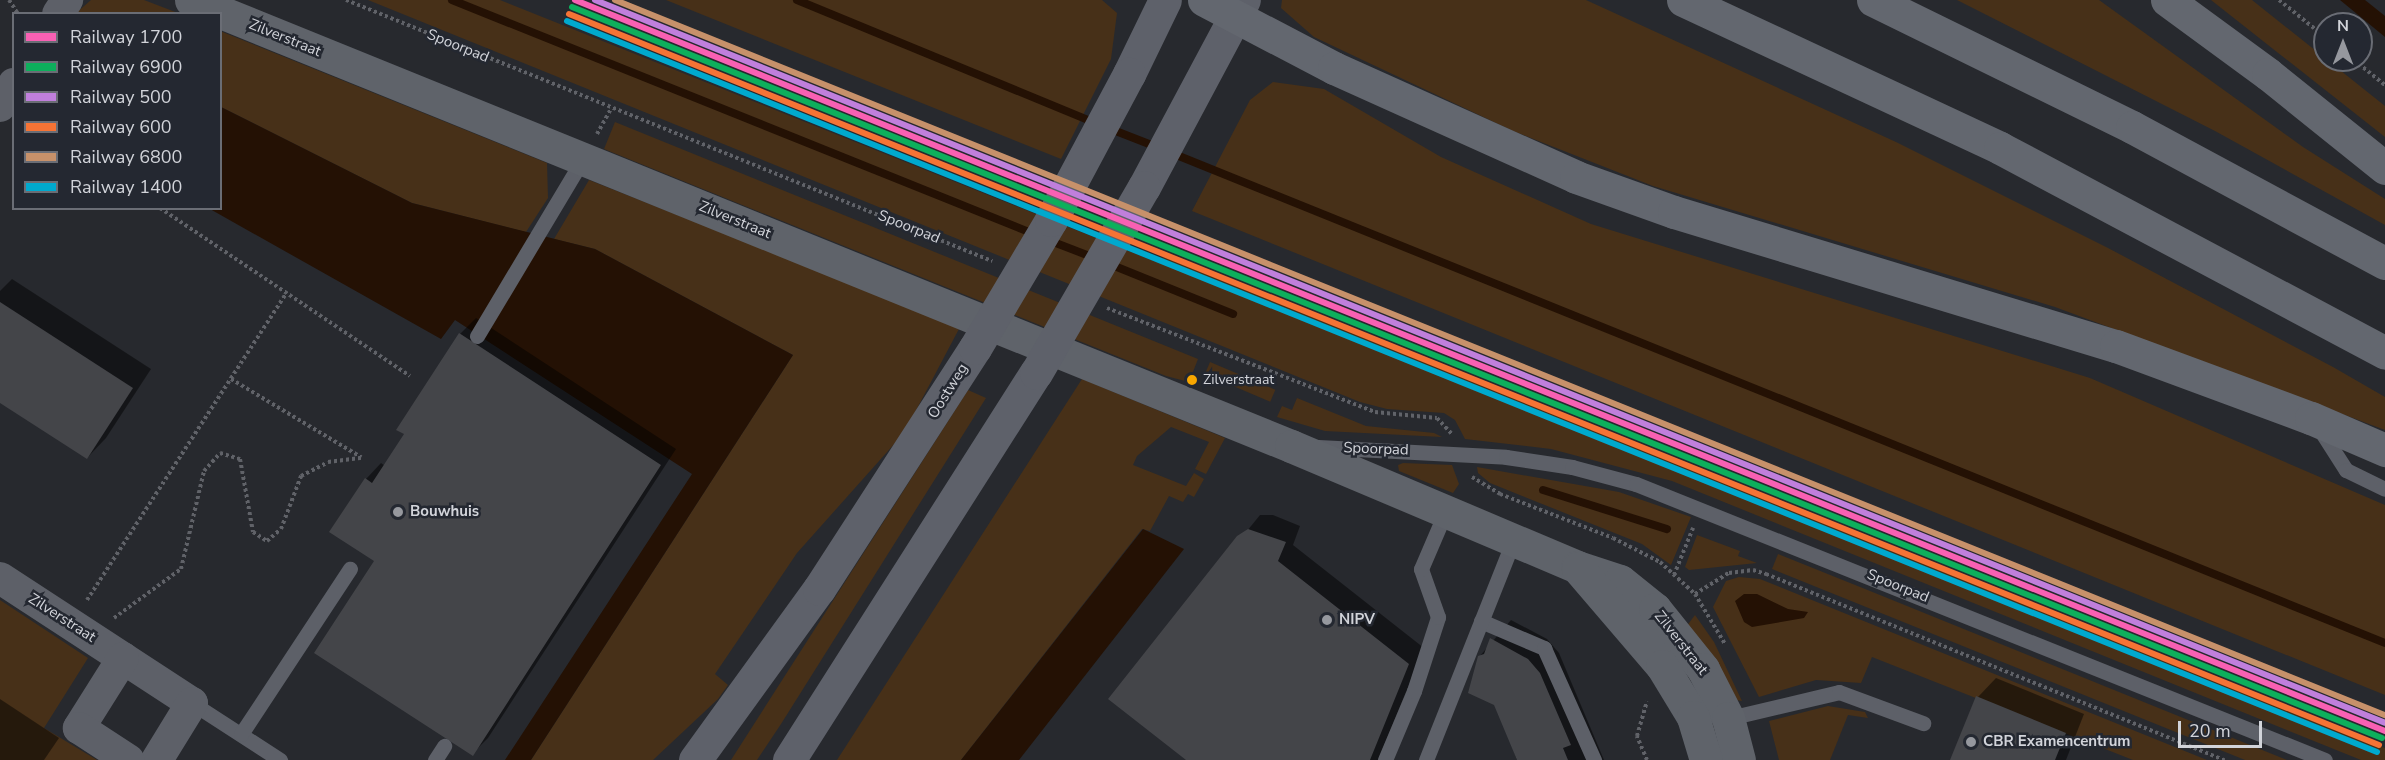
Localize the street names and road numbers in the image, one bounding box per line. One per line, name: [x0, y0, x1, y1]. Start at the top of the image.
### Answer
street label: Zilverstraat: [246, 15, 324, 61]
street label: Spoorpad: [424, 25, 492, 67]
street label: Zilverstraat: [696, 197, 774, 243]
street label: Spoorpad: [875, 206, 943, 248]
street label: Oostweg: [924, 360, 972, 422]
street label: Spoorpad: [1343, 439, 1409, 459]
street label: Spoorpad: [1864, 565, 1932, 607]
street label: Zilverstraat: [25, 590, 99, 646]
street label: Zilverstraat: [1650, 607, 1712, 679]

